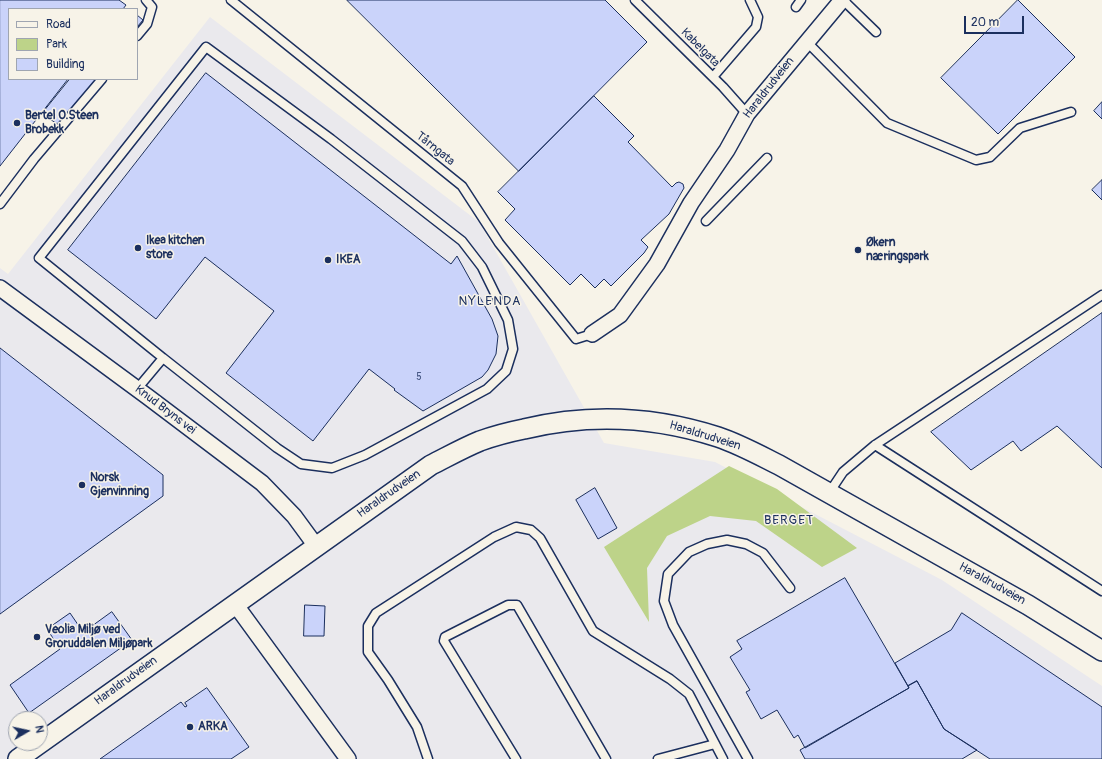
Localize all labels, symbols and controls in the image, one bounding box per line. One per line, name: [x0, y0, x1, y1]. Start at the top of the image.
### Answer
legend: [8, 8, 138, 80]
scale bar: [966, 8, 1026, 34]
text: 20 m: [971, 15, 999, 30]
text: Road: [46, 17, 71, 32]
street label: Kabelgata: [678, 26, 722, 70]
text: Park: [46, 37, 67, 52]
street label: Haraldrudveien: [741, 54, 797, 122]
text: Building: [46, 57, 85, 72]
place label: Bertel O.Steen Brobekk: [25, 109, 99, 137]
marker: Bertel O.Steen Brobekk: [12, 118, 22, 128]
street label: Tårngata: [413, 129, 457, 169]
place label: Ikea kitchen store: [146, 234, 205, 262]
place label: Økern næringspark: [866, 236, 929, 264]
marker: Ikea kitchen store: [133, 243, 143, 253]
marker: Økern næringspark: [853, 245, 863, 255]
place label: IKEA: [336, 253, 361, 267]
marker: IKEA: [323, 255, 333, 265]
district label: NYLENDA: [458, 294, 522, 310]
house number: 5: [416, 371, 422, 383]
street label: Knud Bryns vei: [132, 382, 198, 438]
street label: Haraldrudveien: [668, 418, 742, 454]
street label: Haraldrudveien: [355, 467, 423, 521]
place label: Norsk Gjenvinning: [90, 471, 149, 499]
marker: Norsk Gjenvinning: [77, 480, 87, 490]
district label: BERGET: [764, 513, 814, 529]
street label: Haraldrudveien: [956, 560, 1028, 608]
place label: Veolia Miljø ved Groruddalen Miljøpark: [45, 623, 152, 651]
marker: Veolia Miljø ved Groruddalen Miljøpark: [32, 632, 42, 642]
street label: Haraldrudveien: [92, 653, 160, 709]
north arrow: [8, 711, 48, 751]
place label: ARKA: [198, 720, 228, 734]
marker: ARKA: [185, 722, 195, 732]
text: N: [32, 725, 46, 734]

